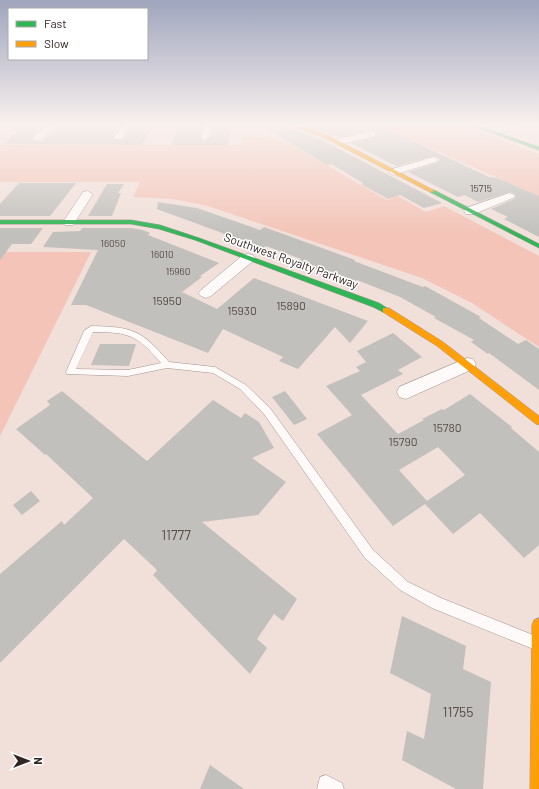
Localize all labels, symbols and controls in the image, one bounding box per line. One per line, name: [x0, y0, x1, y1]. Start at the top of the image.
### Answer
legend: [8, 8, 148, 60]
text: Fast: [44, 16, 67, 30]
text: Slow: [44, 36, 69, 50]
house number: 15715: [470, 182, 492, 194]
street label: Southwest Royalty Parkway: [222, 229, 361, 291]
house number: 16050: [100, 237, 126, 249]
house number: 16010: [150, 248, 174, 260]
house number: 15960: [166, 265, 190, 277]
house number: 15950: [152, 293, 182, 307]
house number: 15890: [276, 298, 306, 312]
house number: 15930: [227, 303, 257, 317]
house number: 15780: [432, 420, 462, 434]
house number: 15790: [388, 434, 418, 448]
house number: 11777: [161, 526, 191, 543]
house number: 11755: [443, 703, 473, 720]
north arrow: [8, 741, 48, 781]
text: N: [32, 757, 45, 765]

